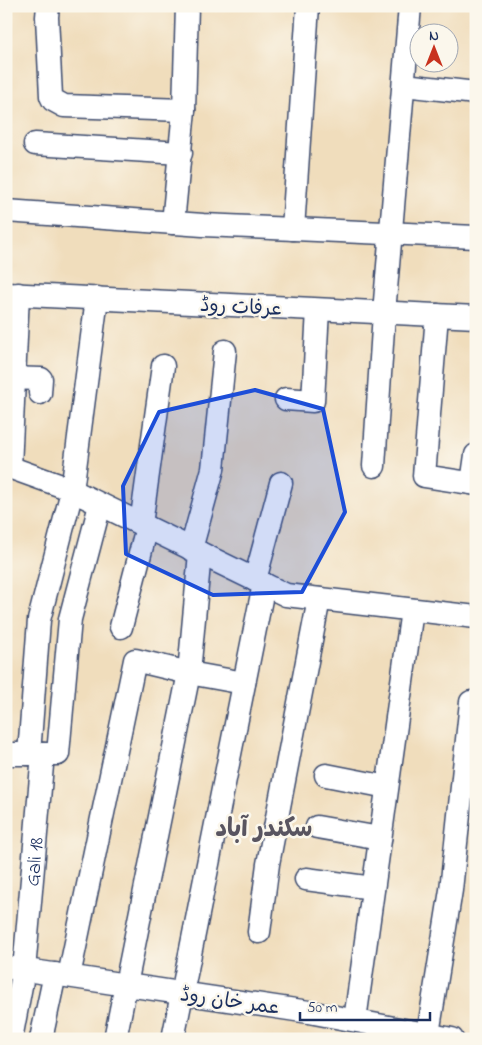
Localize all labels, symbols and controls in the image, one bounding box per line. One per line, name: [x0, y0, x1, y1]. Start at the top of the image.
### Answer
north arrow: [410, 22, 460, 72]
text: N: [429, 26, 439, 47]
street label: عرفات روڈ: [199, 292, 283, 325]
district label: سکندر آباد: [215, 812, 313, 848]
street label: Gali 18: [19, 836, 53, 888]
street label: عمر خان روڈ: [178, 981, 281, 1024]
scale bar: [300, 990, 430, 1022]
text: 50 m: [307, 997, 338, 1019]

